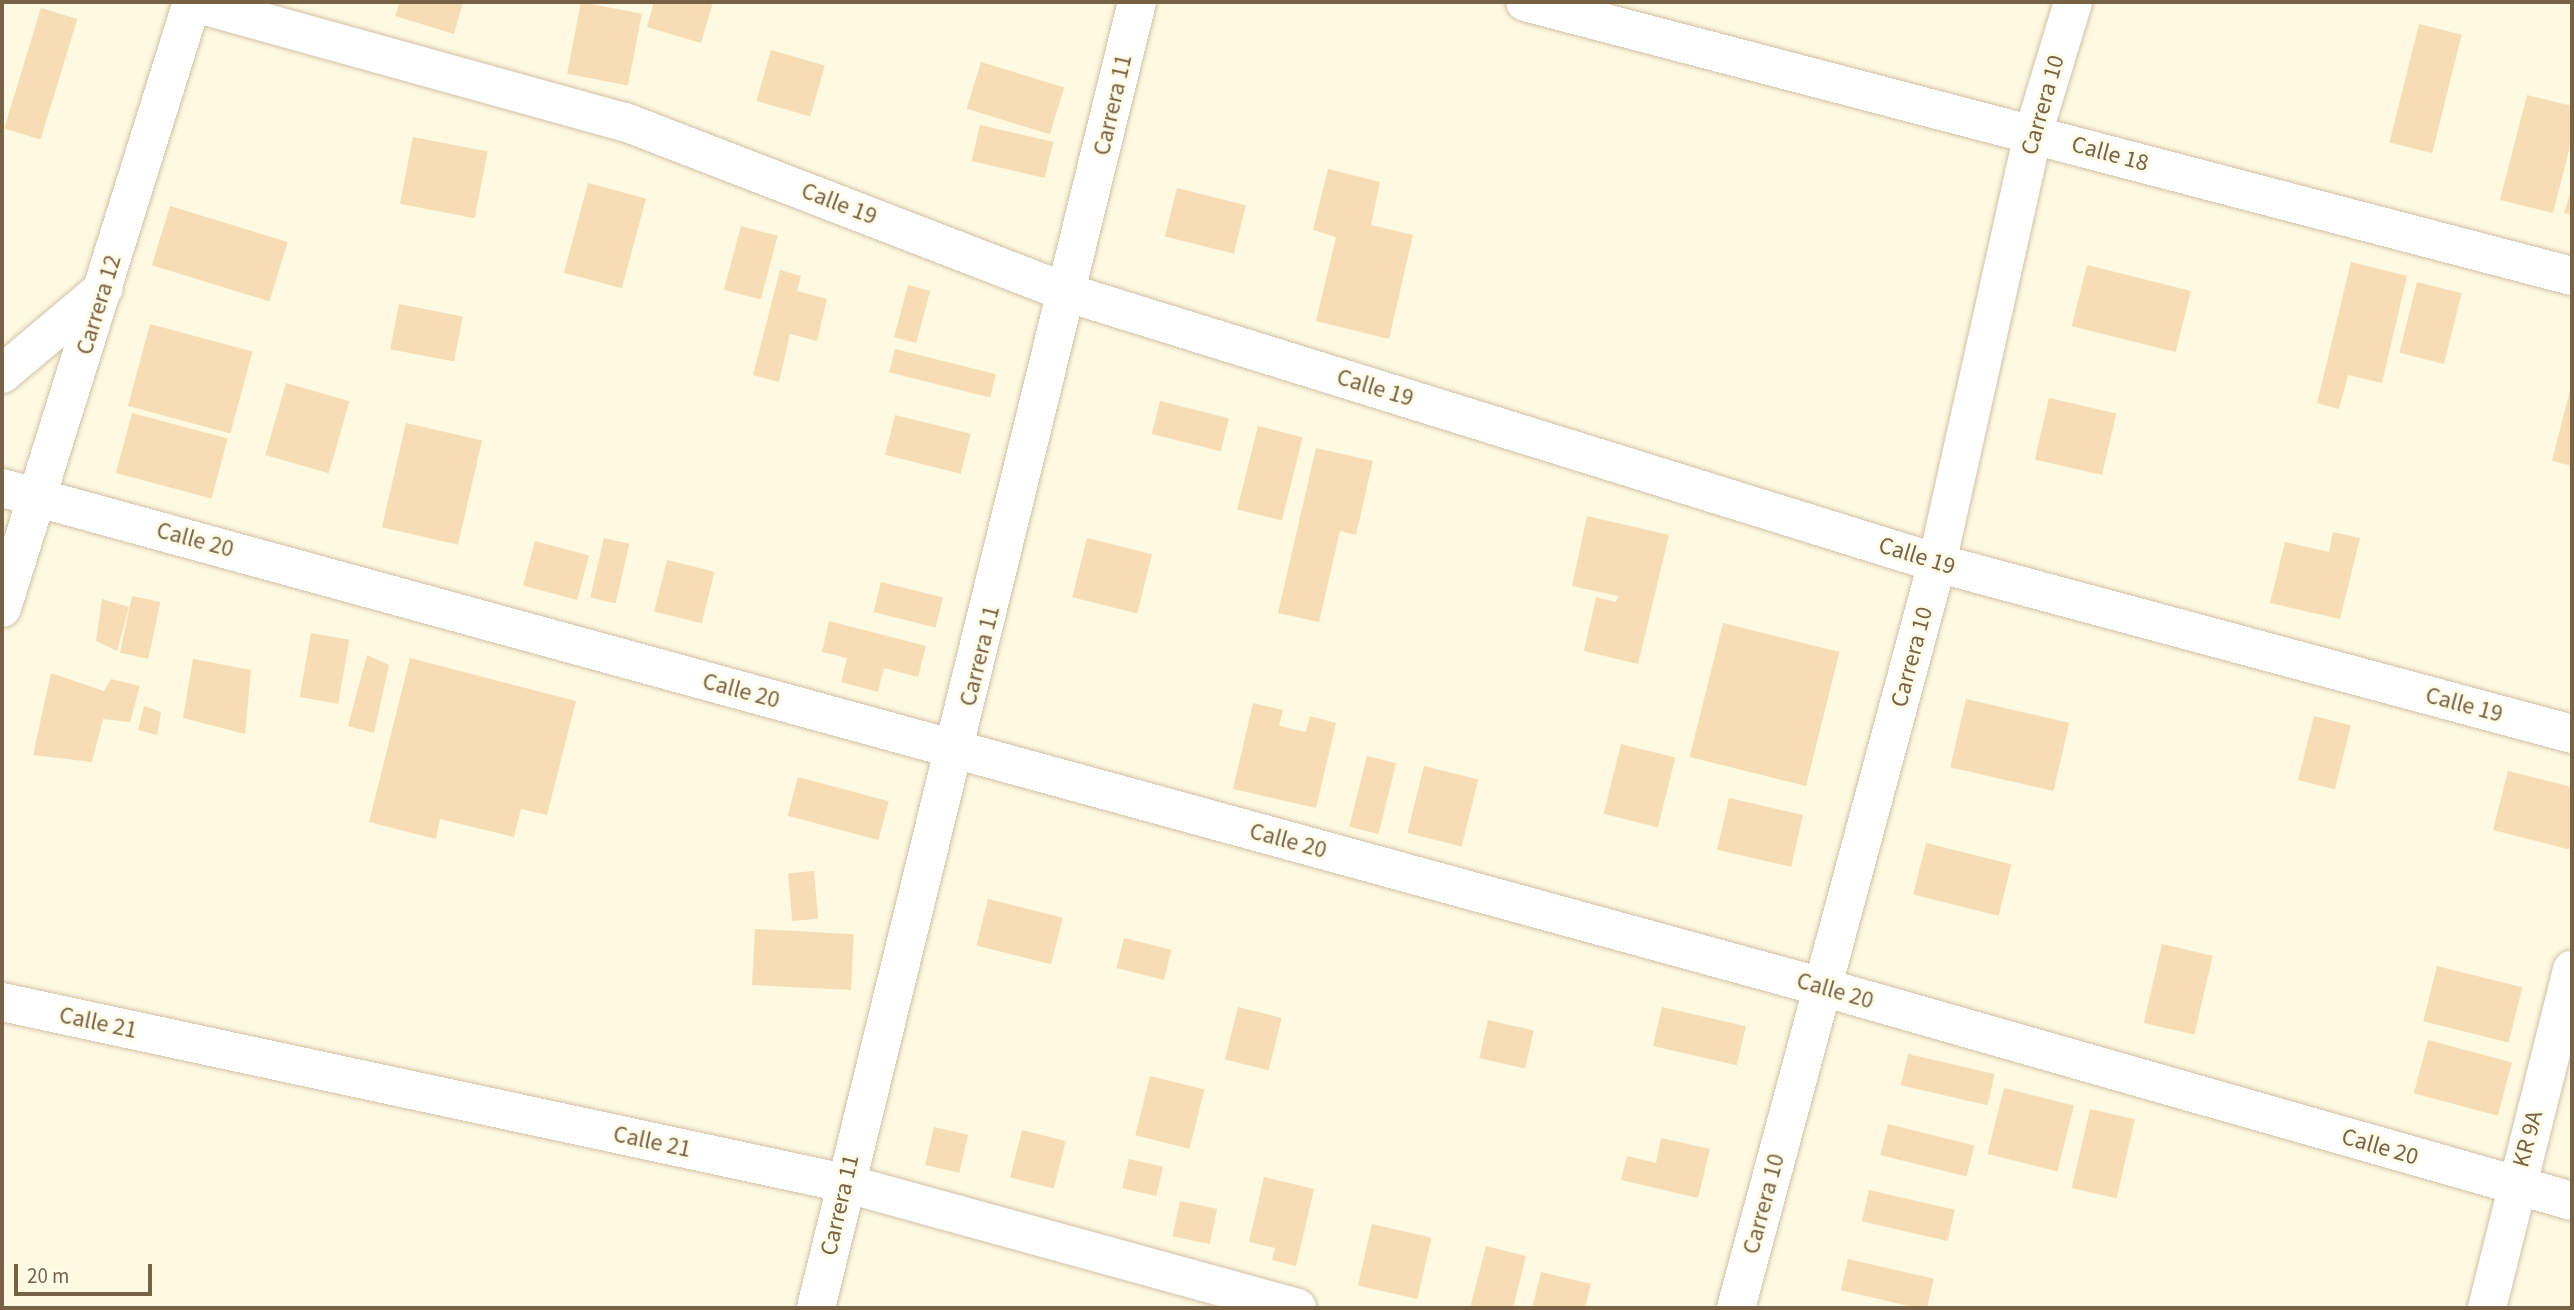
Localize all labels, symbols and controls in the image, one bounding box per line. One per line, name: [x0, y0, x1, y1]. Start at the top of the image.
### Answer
street label: Carrera 11: [1087, 52, 1139, 158]
street label: Carrera 10: [2015, 52, 2071, 158]
street label: Calle 18: [2068, 130, 2152, 178]
street label: Calle 19: [797, 176, 881, 232]
street label: Carrera 12: [70, 252, 128, 358]
street label: Calle 19: [1333, 363, 1417, 413]
street label: Calle 20: [153, 516, 237, 564]
street label: Calle 19: [1875, 531, 1959, 581]
street label: Carrera 11: [954, 603, 1006, 709]
street label: Carrera 10: [1885, 604, 1939, 710]
street label: Calle 20: [699, 667, 783, 715]
street label: Calle 19: [2422, 681, 2506, 729]
street label: Calle 20: [1246, 817, 1330, 865]
street label: Calle 20: [1793, 966, 1877, 1016]
street label: Calle 21: [57, 1001, 139, 1045]
street label: KR 9A: [2507, 1108, 2549, 1170]
street label: Calle 21: [611, 1120, 693, 1164]
street label: Calle 20: [2338, 1122, 2422, 1172]
street label: Carrera 10: [1737, 1151, 1791, 1257]
street label: Carrera 11: [814, 1152, 866, 1258]
scale bar: [18, 1250, 156, 1294]
text: 20 m: [27, 1261, 69, 1291]

